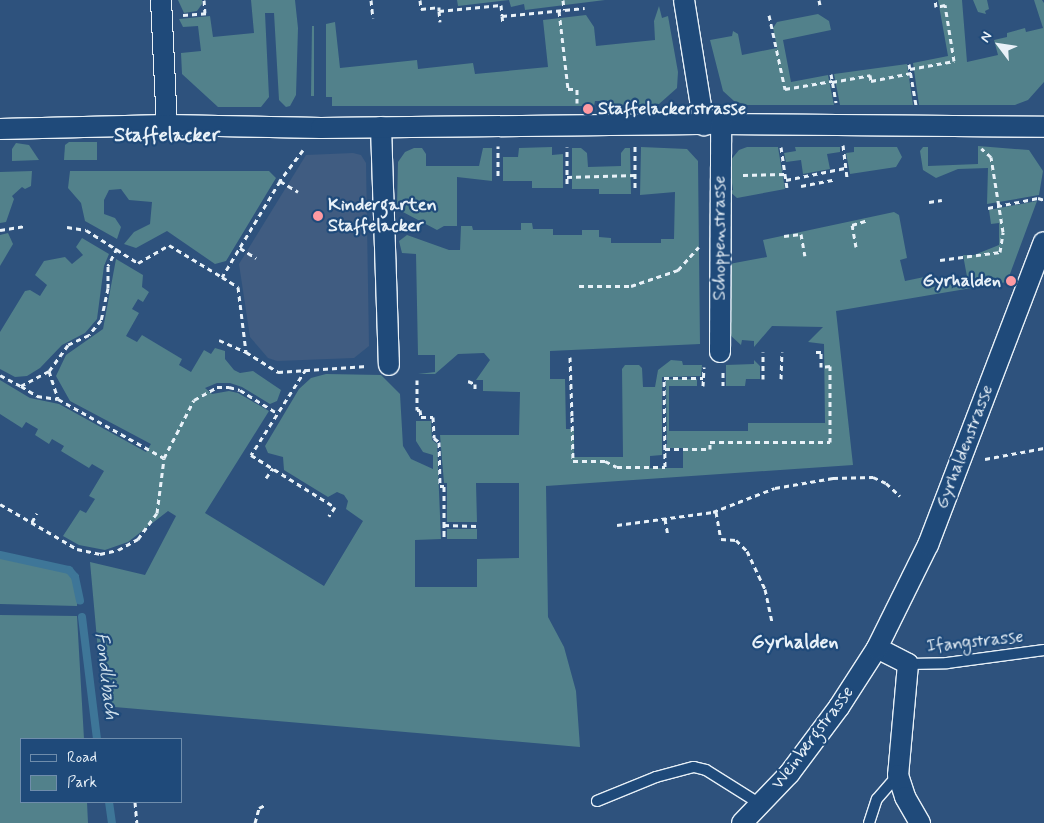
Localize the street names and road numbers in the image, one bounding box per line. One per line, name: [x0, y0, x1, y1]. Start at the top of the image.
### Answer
street label: Schoppenstrasse: [709, 175, 731, 301]
street label: Gyrhaldenstrasse: [931, 382, 999, 512]
street label: Ifangstrasse: [925, 626, 1025, 658]
street label: Weinbergstrasse: [767, 682, 859, 794]

